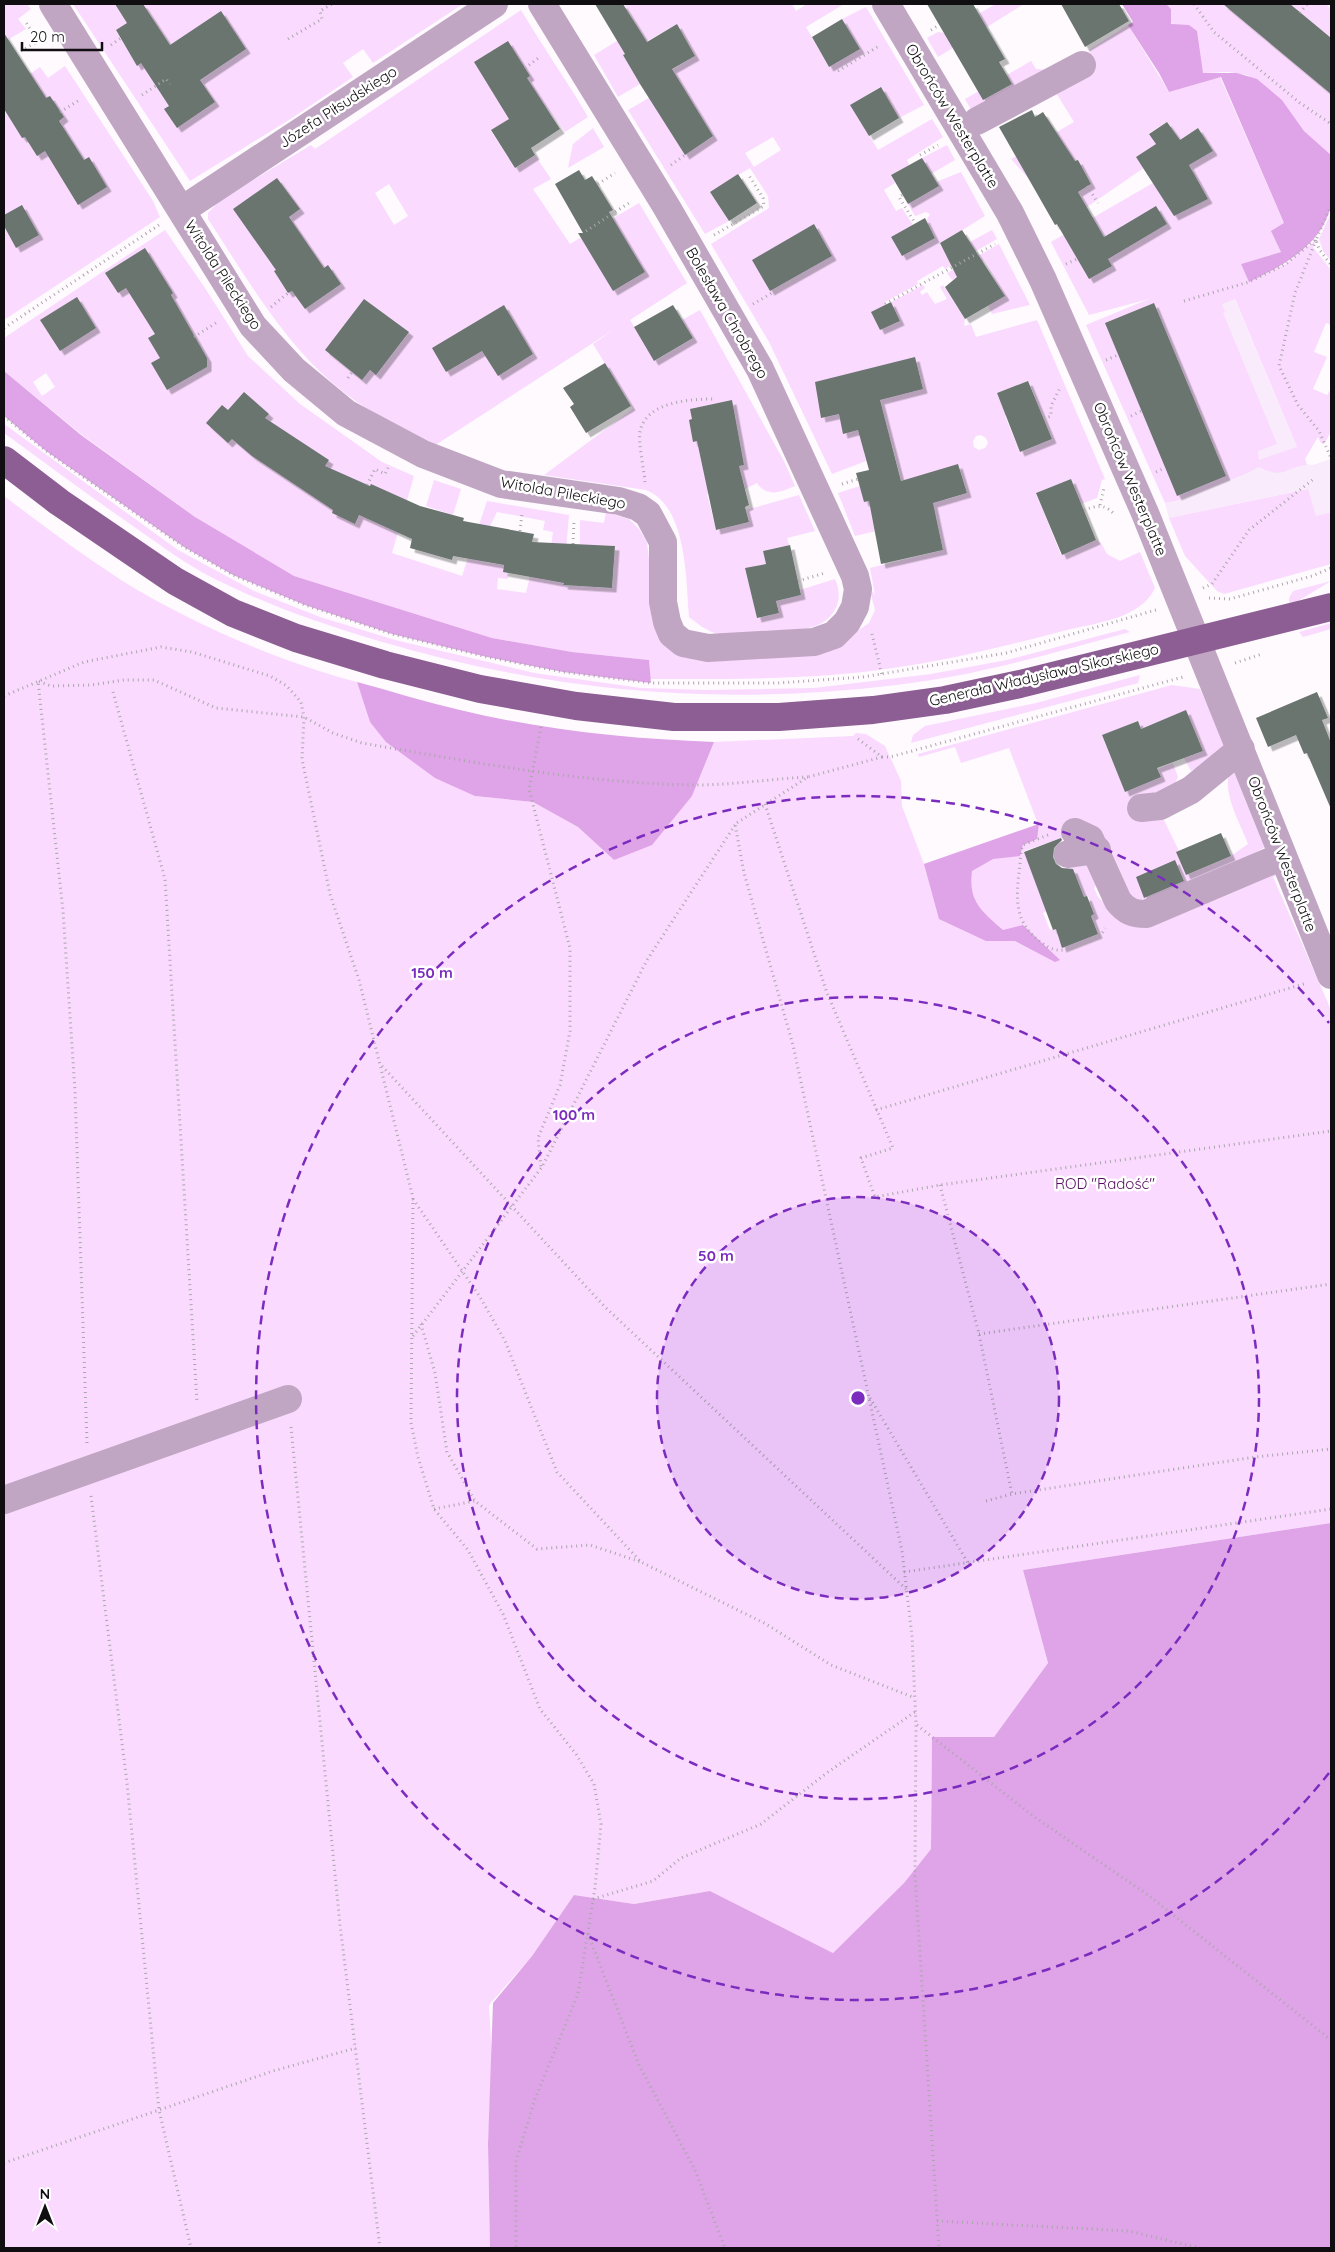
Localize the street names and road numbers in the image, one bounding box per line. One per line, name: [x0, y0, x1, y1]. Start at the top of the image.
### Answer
street label: Obrońców Westerplatte: [902, 40, 1003, 191]
street label: Józefa Piłsudskiego: [275, 61, 400, 152]
street label: Witolda Pileckiego: [181, 216, 266, 333]
street label: Bolesława Chrobrego: [682, 244, 773, 382]
street label: Obrońców Westerplatte: [1089, 399, 1171, 559]
street label: Witolda Pileckiego: [499, 472, 627, 513]
street label: Generała Władysława Sikorskiego: [927, 639, 1160, 710]
street label: Obrońców Westerplatte: [1244, 773, 1321, 934]

